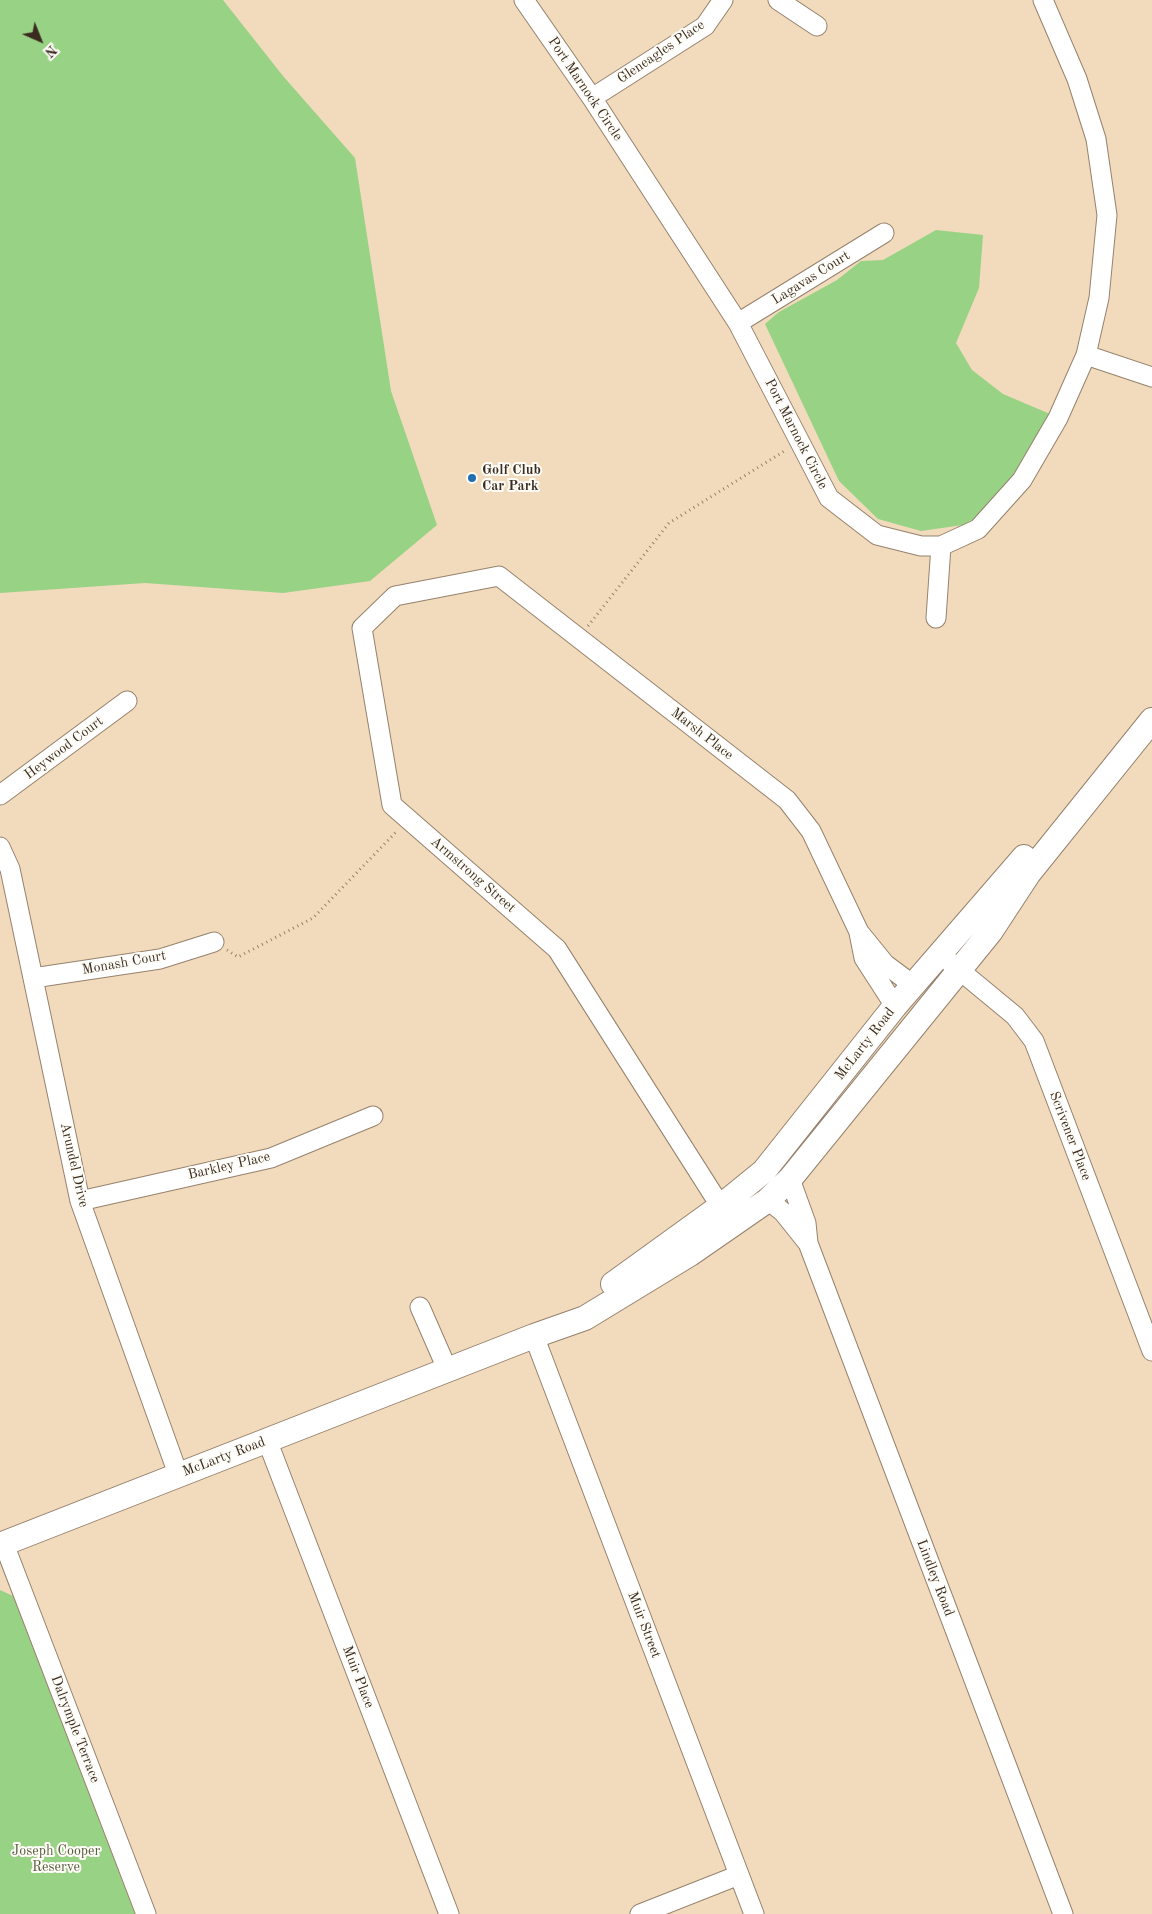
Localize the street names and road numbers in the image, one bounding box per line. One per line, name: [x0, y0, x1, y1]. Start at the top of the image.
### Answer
street label: Gleneagles Place: [614, 17, 708, 87]
street label: Port Marnock Circle: [544, 34, 626, 144]
street label: Lagavas Court: [769, 247, 853, 309]
street label: Port Marnock Circle: [761, 376, 831, 492]
street label: Marsh Place: [667, 704, 737, 764]
street label: Heywood Court: [21, 713, 107, 783]
street label: Armstrong Street: [427, 833, 519, 917]
street label: Monash Court: [81, 947, 167, 979]
street label: McLarty Road: [832, 1004, 898, 1084]
street label: Scrivener Place: [1045, 1089, 1095, 1183]
street label: Arundel Drive: [56, 1121, 92, 1209]
street label: Barkley Place: [186, 1148, 272, 1184]
street label: McLarty Road: [180, 1434, 268, 1480]
street label: Lindley Road: [913, 1537, 957, 1619]
street label: Muir Street: [624, 1589, 664, 1661]
street label: Muir Place: [338, 1643, 378, 1711]
street label: Dalrymple Terrace: [47, 1673, 103, 1785]

